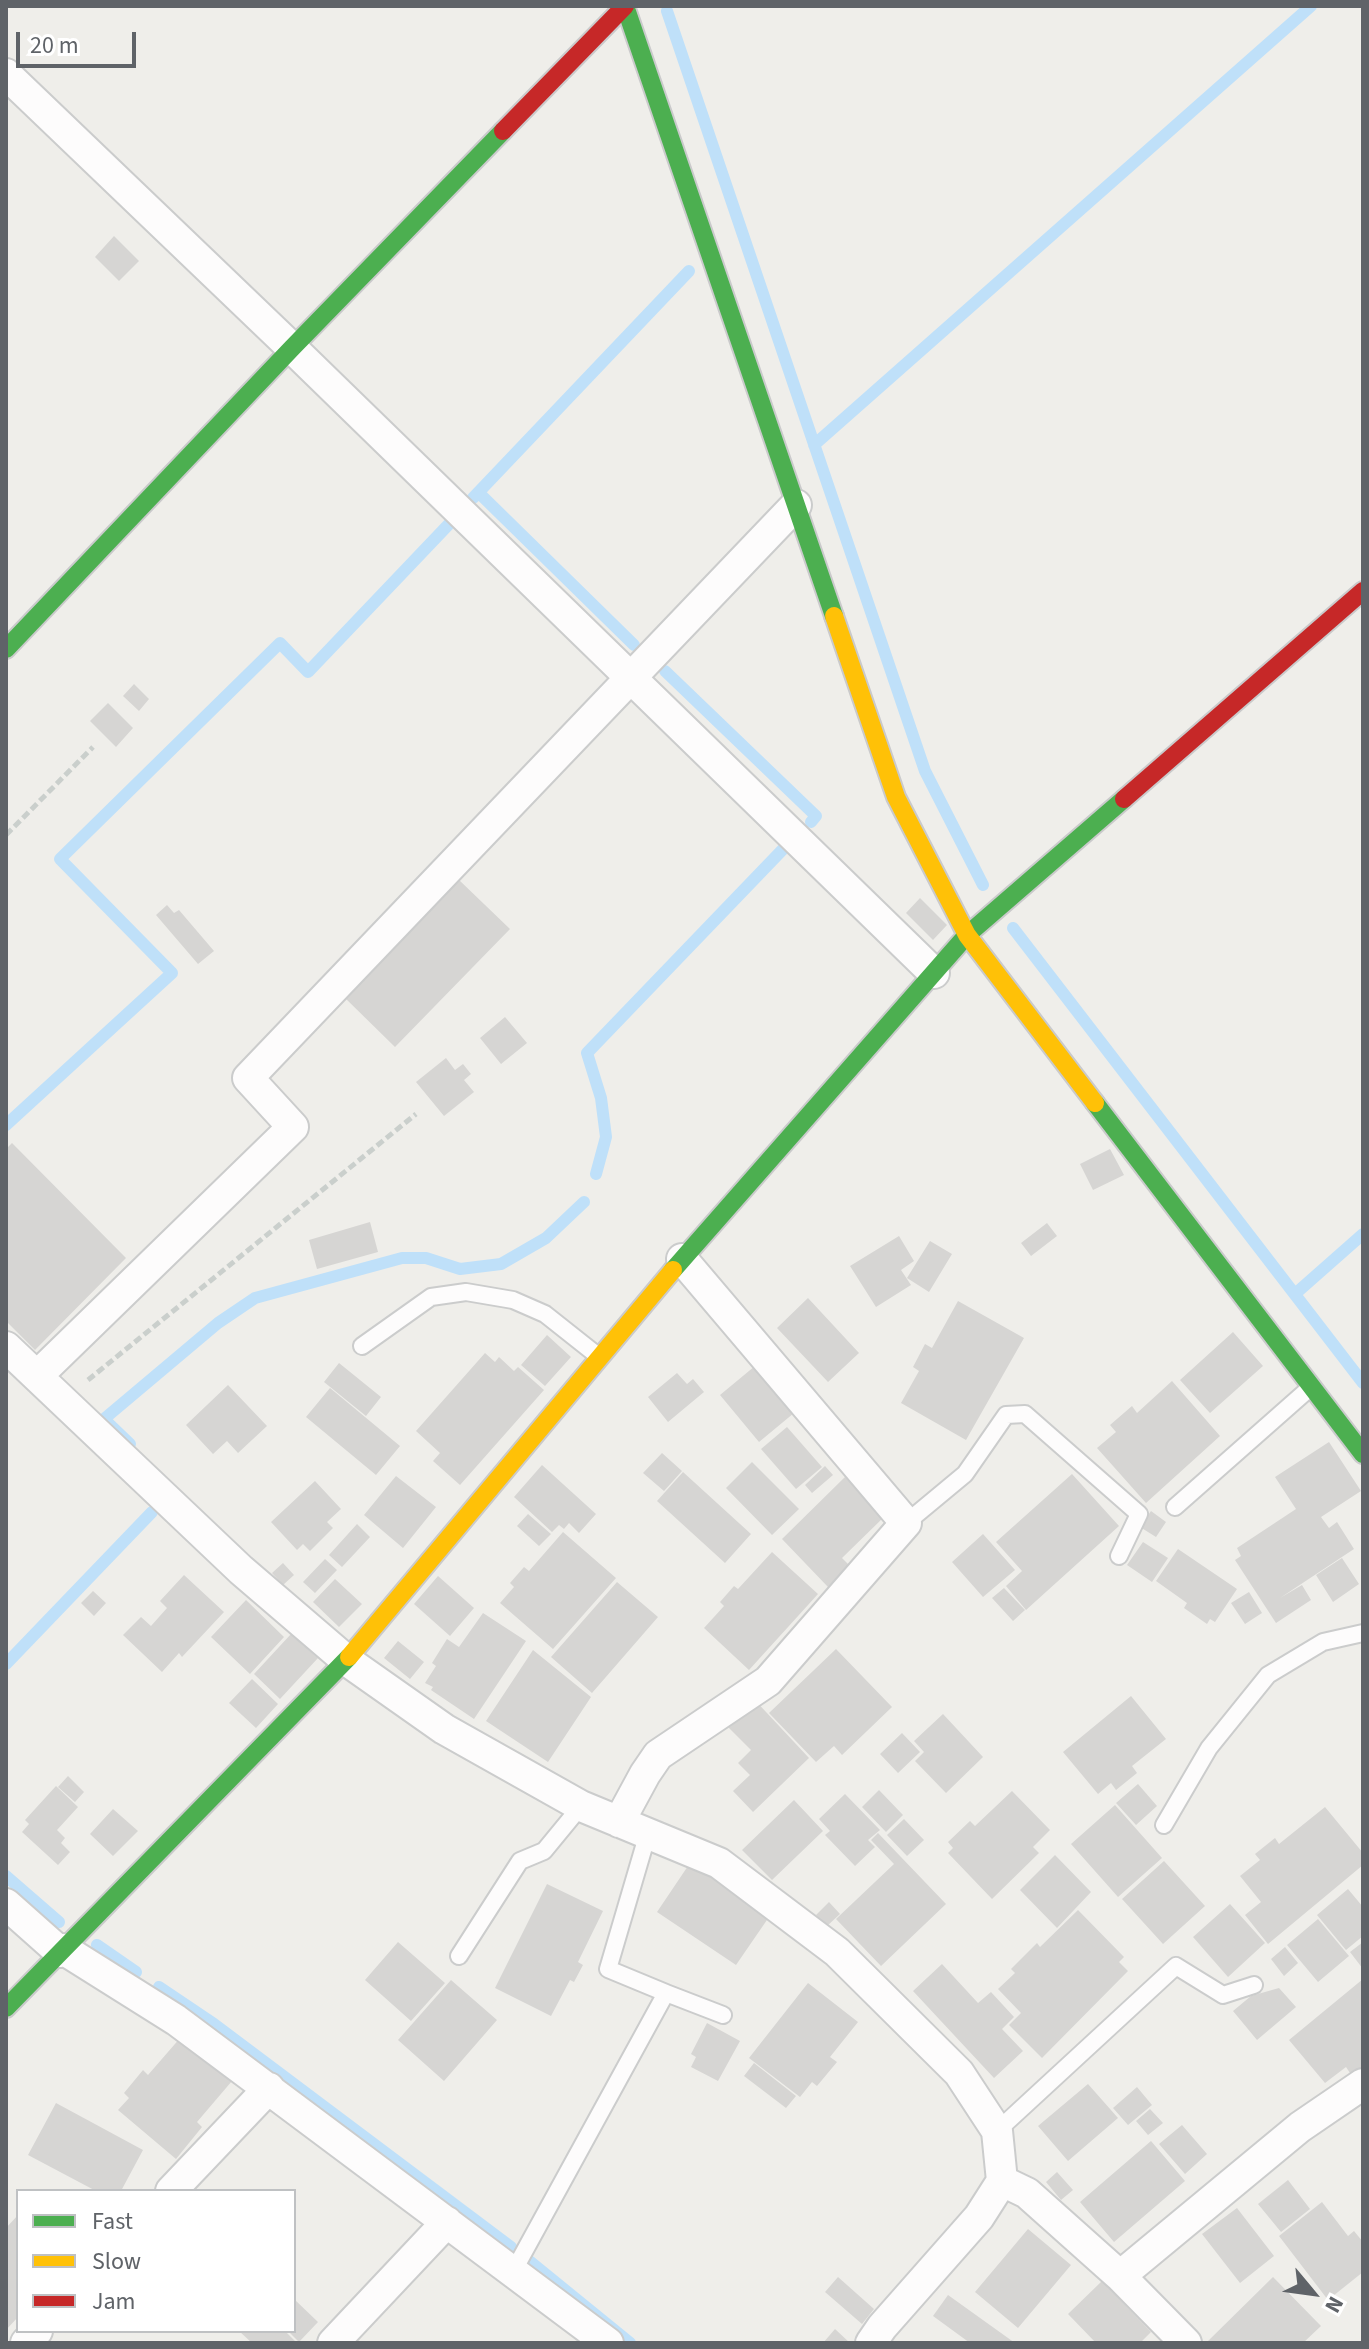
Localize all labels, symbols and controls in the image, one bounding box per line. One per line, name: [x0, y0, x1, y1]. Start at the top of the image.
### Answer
scale bar: [20, 16, 140, 66]
text: 20 m: [30, 28, 79, 63]
legend: [16, 2189, 296, 2333]
text: Fast: [92, 2204, 133, 2239]
text: Slow: [92, 2244, 141, 2279]
north arrow: [1273, 2253, 1353, 2333]
text: Jam: [92, 2284, 136, 2319]
text: N: [1316, 2290, 1352, 2319]

